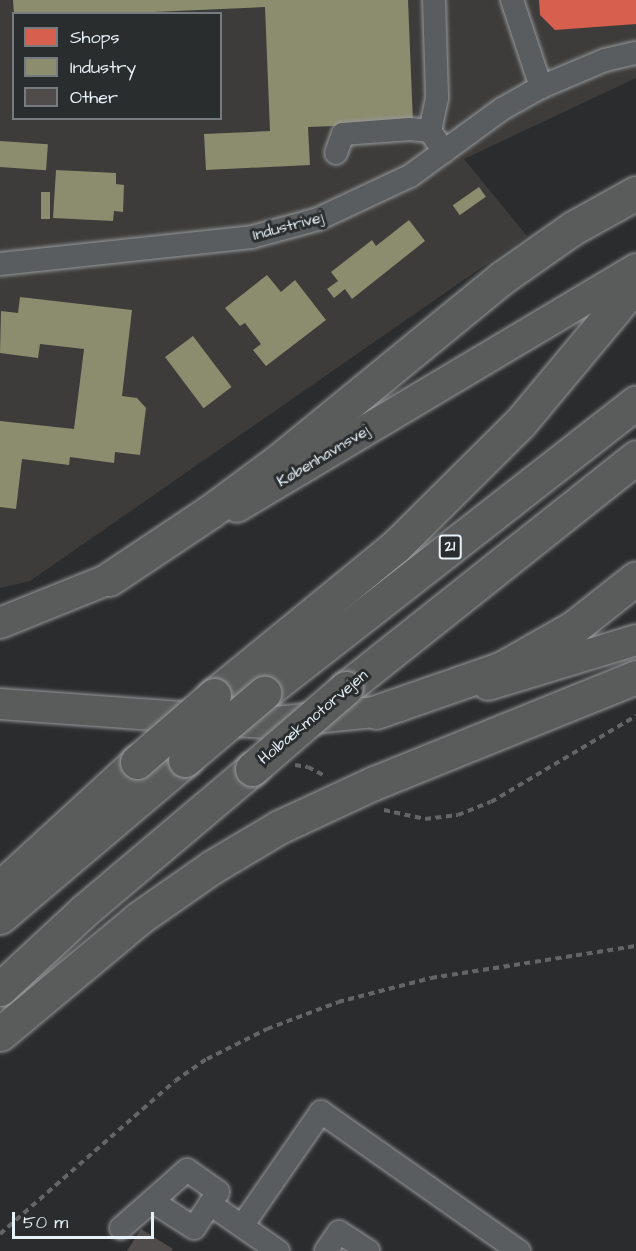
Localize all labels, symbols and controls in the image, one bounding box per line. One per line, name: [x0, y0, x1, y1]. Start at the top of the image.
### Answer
legend: [12, 12, 222, 120]
text: Shops: [70, 25, 120, 50]
text: Industry: [70, 55, 136, 80]
text: Other: [70, 85, 118, 110]
street label: Industrivej: [251, 207, 325, 245]
street label: Københavnsvej: [273, 421, 373, 491]
road number: 21: [438, 535, 462, 559]
street label: Holbækmotorvejen: [254, 666, 372, 768]
scale bar: [15, 1200, 158, 1238]
text: 50 m: [23, 1210, 68, 1235]

